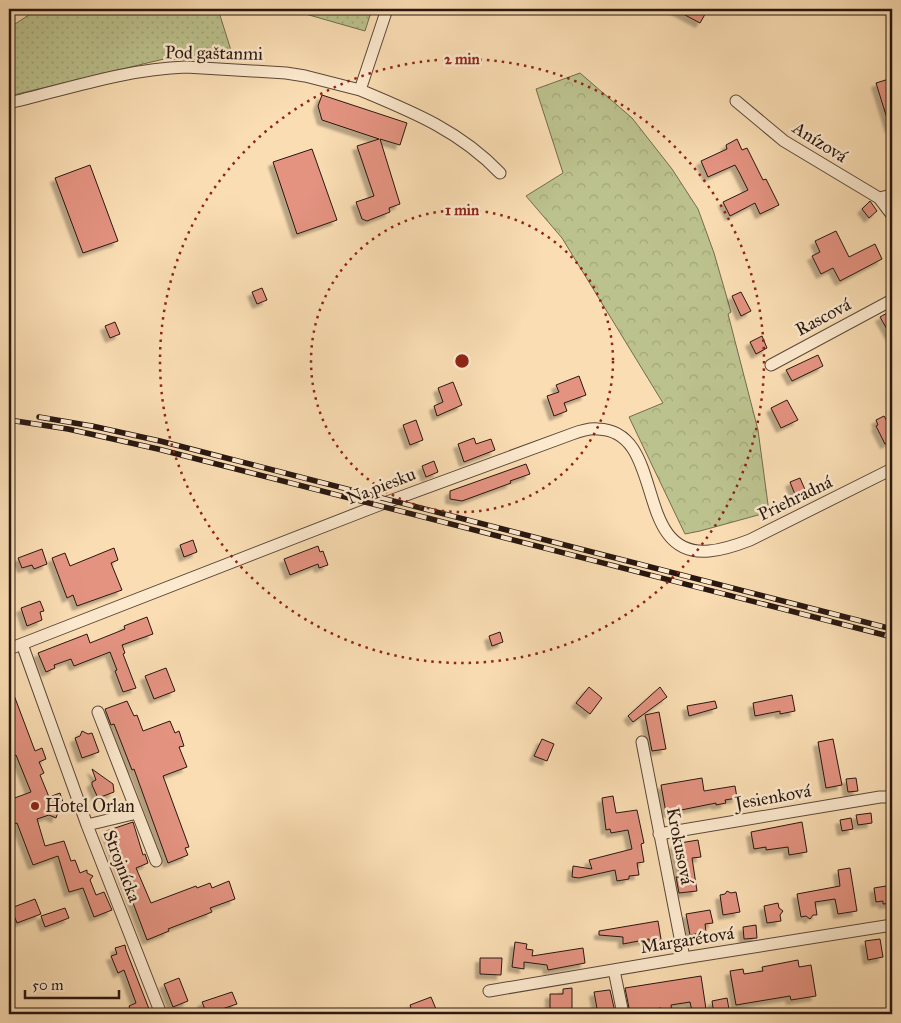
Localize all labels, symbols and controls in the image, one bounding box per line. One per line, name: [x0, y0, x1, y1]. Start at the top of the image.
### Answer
street label: Pod gaštanmi: [165, 41, 263, 66]
text: 2 min: [444, 50, 481, 68]
street label: Anízová: [788, 116, 852, 168]
text: 1 min: [445, 201, 480, 219]
street label: Rascová: [791, 293, 855, 341]
centre of rings: [453, 352, 471, 370]
street label: Na piesku: [343, 463, 419, 509]
street label: Priehradná: [754, 470, 836, 525]
street label: Jesienková: [731, 779, 813, 816]
place label: Hotel Orlan: [45, 795, 135, 817]
marker: Hotel Orlan: [29, 800, 41, 812]
street label: Krokusová: [662, 805, 698, 887]
street label: Strojnícka: [98, 827, 146, 905]
street label: Margarétová: [639, 922, 736, 959]
scale bar: [25, 968, 119, 1000]
text: 50 m: [32, 976, 64, 994]

